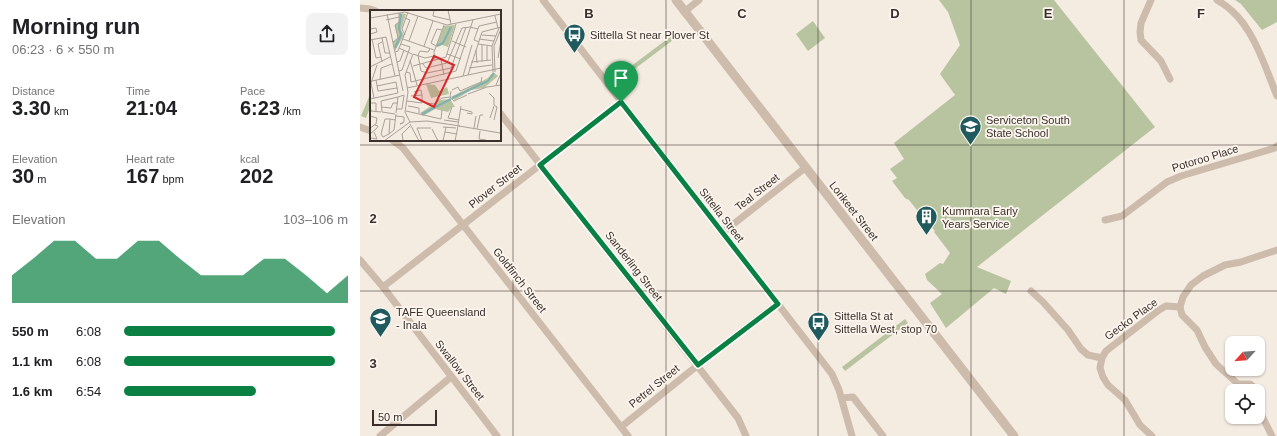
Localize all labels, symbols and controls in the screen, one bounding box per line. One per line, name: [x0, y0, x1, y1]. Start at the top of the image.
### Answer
text: B: [584, 6, 594, 21]
text: C: [737, 6, 747, 21]
text: D: [890, 6, 900, 21]
text: E: [1044, 6, 1053, 21]
text: F: [1197, 6, 1205, 21]
inset map: [370, 10, 501, 141]
button: share: [306, 13, 348, 55]
text: Morning run: [12, 14, 140, 39]
bus stop icon: Sittella St near Plover St: [561, 22, 587, 55]
place label: Sittella St near Plover St: [590, 29, 709, 41]
text: 06:23 · 6 × 550 m: [12, 42, 114, 57]
pin: [604, 61, 638, 102]
icon: arrive: [610, 67, 632, 89]
text: Distance: [12, 85, 55, 97]
text: Time: [126, 85, 150, 97]
text: Pace: [240, 85, 265, 97]
text: 3.30: [12, 97, 51, 119]
text: 21:04: [126, 97, 177, 119]
text: 6:23: [240, 97, 280, 119]
text: km: [51, 105, 69, 117]
text: /km: [280, 105, 301, 117]
school or university icon: Serviceton South State School: [957, 113, 983, 146]
place label: Serviceton South State School: [986, 114, 1070, 139]
street label: Potoroo Place: [1170, 142, 1240, 174]
text: Elevation: [12, 153, 57, 165]
text: Heart rate: [126, 153, 175, 165]
text: kcal: [240, 153, 260, 165]
street label: Plover Street: [466, 162, 524, 210]
text: 30: [12, 165, 34, 187]
text: 167: [126, 165, 159, 187]
text: 202: [240, 165, 273, 187]
street label: Teal Street: [733, 171, 781, 213]
text: m: [34, 173, 46, 185]
text: bpm: [159, 173, 184, 185]
street label: Lorikeet Street: [827, 179, 881, 243]
street label: Sittella Street: [697, 186, 747, 244]
building icon: Kummara Early Years Service: [914, 204, 940, 237]
place label: Kummara Early Years Service: [942, 205, 1018, 230]
text: 2: [369, 211, 377, 226]
text: Elevation: [12, 212, 65, 227]
text: 103–106 m: [283, 212, 348, 227]
street label: Sanderling Street: [603, 229, 665, 303]
street label: Goldfinch Street: [491, 245, 549, 315]
street label: Gecko Place: [1102, 296, 1160, 342]
school or university icon: TAFE Queensland - Inala: [367, 305, 393, 338]
place label: TAFE Queensland - Inala: [396, 306, 486, 331]
bus stop icon: Sittella St at Sittella West, stop 70: [805, 309, 831, 342]
place label: Sittella St at Sittella West, stop 70: [834, 310, 937, 335]
text: 550 m: [12, 324, 49, 339]
text: 6:08: [76, 324, 101, 339]
north arrow: [1225, 336, 1265, 376]
map controls: [1225, 336, 1265, 424]
street label: Swallow Street: [433, 338, 487, 402]
text: 1.1 km: [12, 354, 52, 369]
text: 6:08: [76, 354, 101, 369]
text: 3: [369, 356, 377, 371]
street label: Petrel Street: [626, 362, 682, 410]
text: 1.6 km: [12, 384, 52, 399]
text: 6:54: [76, 384, 101, 399]
button: locate: [1225, 384, 1265, 424]
scale bar: [372, 408, 437, 427]
text: 50 m: [378, 411, 402, 423]

